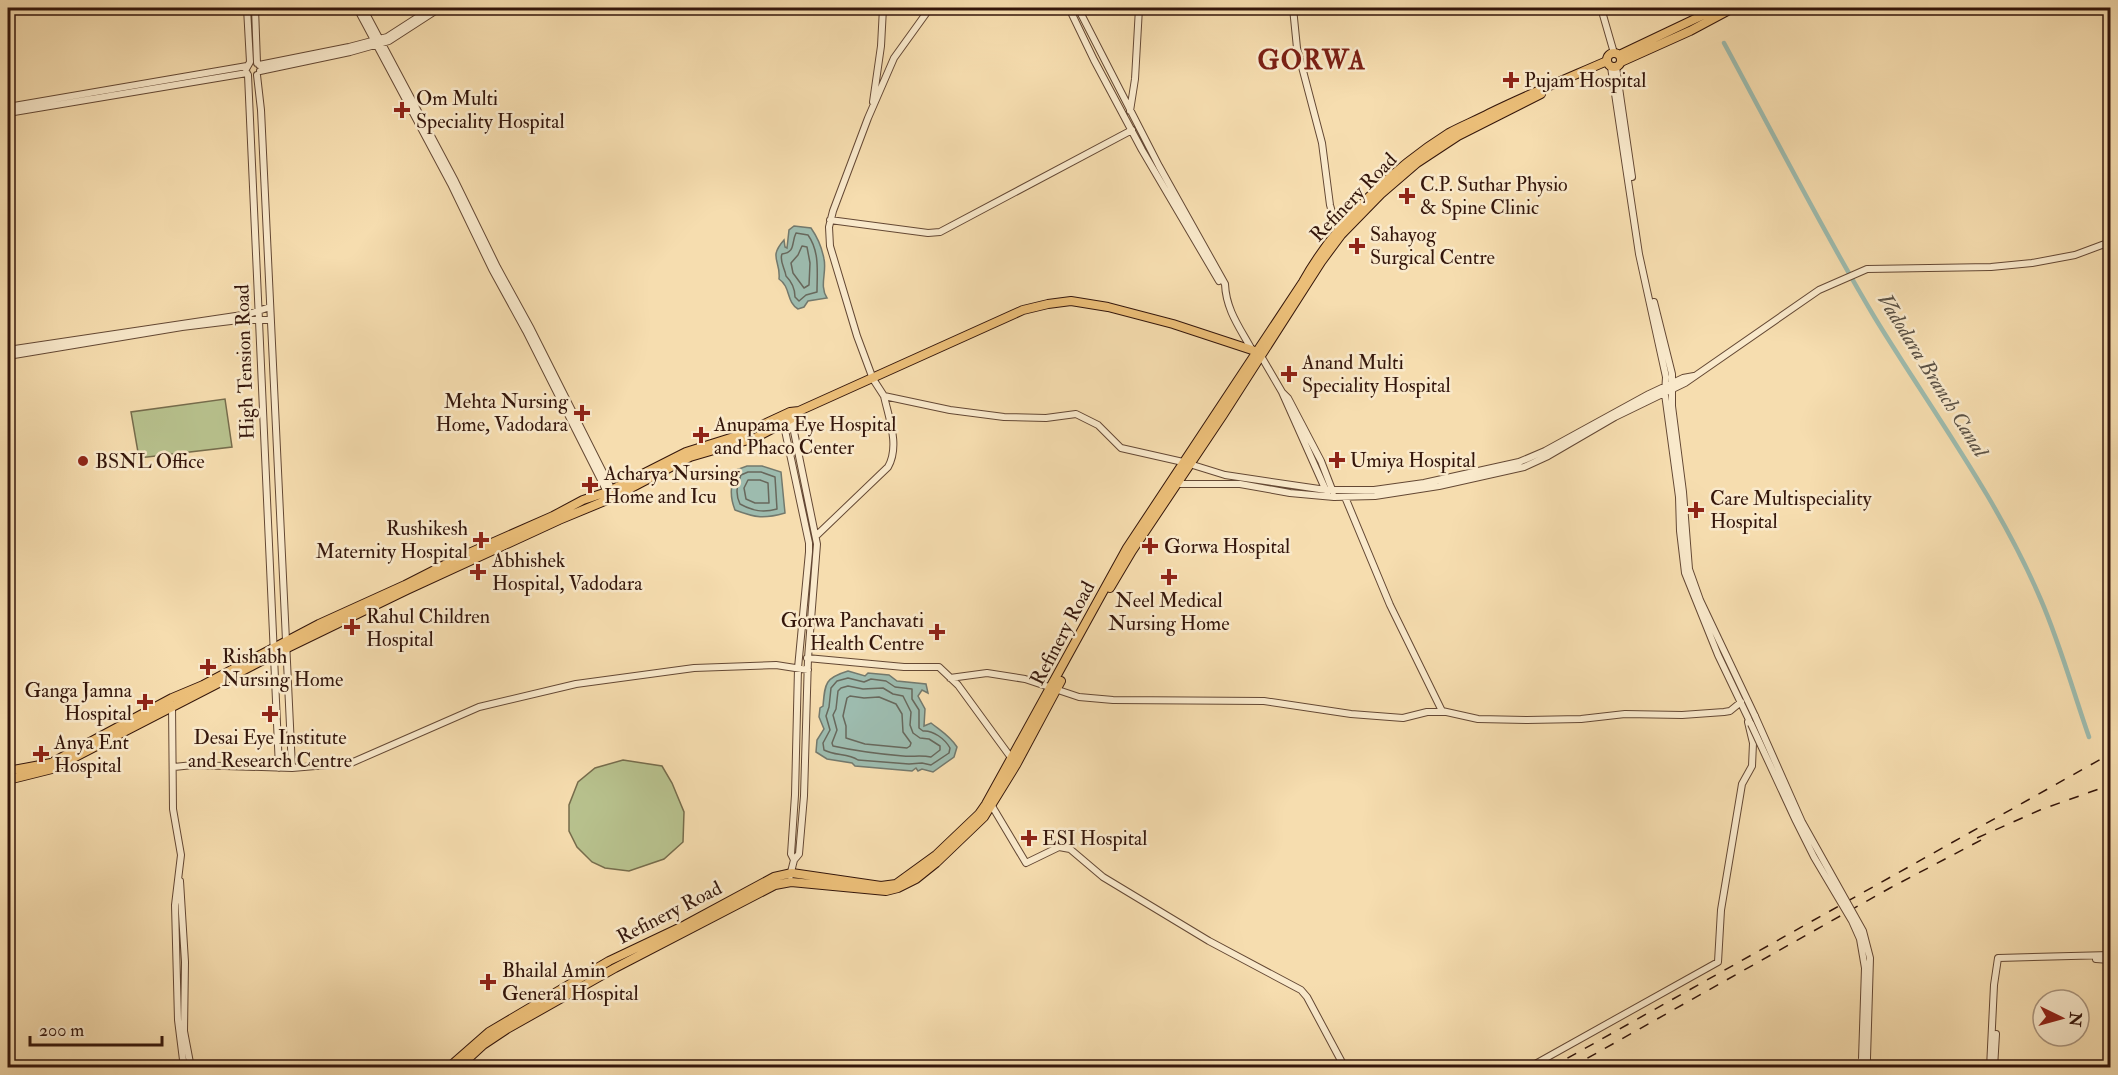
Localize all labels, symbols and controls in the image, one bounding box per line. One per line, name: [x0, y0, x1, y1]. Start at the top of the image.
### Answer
district label: GORWA: [1257, 45, 1367, 77]
place label: Pujam Hospital: [1524, 68, 1646, 94]
marker: Pujam Hospital: [1502, 71, 1520, 89]
place label: Om Multi Speciality Hospital: [416, 86, 565, 135]
marker: Om Multi Speciality Hospital: [393, 101, 411, 119]
street label: Refinery Road: [1305, 147, 1402, 247]
place label: C.P. Suthar Physio & Spine Clinic: [1420, 172, 1568, 221]
marker: C.P. Suthar Physio & Spine Clinic: [1398, 187, 1416, 205]
place label: Sahayog Surgical Centre: [1370, 222, 1495, 270]
marker: Sahayog Surgical Centre: [1348, 237, 1366, 255]
street label: High Tension Road: [229, 284, 260, 440]
water label: Vadodara Branch Canal: [1871, 288, 1995, 464]
place label: Anand Multi Speciality Hospital: [1301, 350, 1451, 399]
marker: Anand Multi Speciality Hospital: [1280, 365, 1298, 383]
place label: Mehta Nursing Home, Vadodara: [436, 389, 569, 437]
marker: Mehta Nursing Home, Vadodara: [573, 404, 591, 422]
place label: Anupama Eye Hospital and Phaco Center: [713, 412, 897, 460]
marker: Anupama Eye Hospital and Phaco Center: [692, 426, 710, 444]
place label: Umiya Hospital: [1350, 448, 1476, 474]
place label: BSNL Office: [95, 449, 205, 474]
marker: Umiya Hospital: [1328, 451, 1346, 469]
marker: BSNL Office: [76, 454, 90, 468]
place label: Acharya Nursing Home and Icu: [603, 461, 741, 509]
marker: Acharya Nursing Home and Icu: [581, 476, 599, 494]
place label: Care Multispeciality Hospital: [1710, 486, 1873, 535]
marker: Care Multispeciality Hospital: [1687, 501, 1705, 519]
place label: Rushikesh Maternity Hospital: [316, 516, 469, 565]
marker: Rushikesh Maternity Hospital: [472, 531, 490, 549]
place label: Gorwa Hospital: [1164, 534, 1290, 560]
marker: Gorwa Hospital: [1141, 537, 1159, 555]
place label: Abhishek Hospital, Vadodara: [491, 548, 643, 597]
marker: Abhishek Hospital, Vadodara: [469, 563, 487, 581]
marker: Neel Medical Nursing Home: [1160, 568, 1178, 586]
street label: Refinery Road: [1025, 577, 1100, 690]
place label: Neel Medical Nursing Home: [1108, 588, 1230, 636]
place label: Rahul Children Hospital: [366, 604, 490, 653]
place label: Gorwa Panchavati Health Centre: [781, 608, 924, 656]
marker: Rahul Children Hospital: [343, 618, 361, 636]
marker: Gorwa Panchavati Health Centre: [928, 623, 946, 641]
place label: Rishabh Nursing Home: [222, 644, 343, 692]
marker: Rishabh Nursing Home: [199, 658, 217, 676]
place label: Ganga Jamna Hospital: [24, 678, 133, 727]
marker: Ganga Jamna Hospital: [136, 693, 154, 711]
marker: Desai Eye Institute and Research Centre: [261, 705, 279, 723]
place label: Desai Eye Institute and Research Centre: [188, 725, 352, 773]
place label: Anya Ent Hospital: [53, 730, 130, 779]
marker: Anya Ent Hospital: [32, 745, 50, 763]
place label: ESI Hospital: [1042, 826, 1147, 852]
marker: ESI Hospital: [1020, 829, 1038, 847]
street label: Refinery Road: [613, 875, 726, 950]
place label: Bhailal Amin General Hospital: [502, 958, 639, 1007]
marker: Bhailal Amin General Hospital: [479, 973, 497, 991]
north arrow: [2031, 988, 2091, 1048]
scale bar: [30, 1009, 162, 1047]
text: N: [2064, 1010, 2086, 1028]
text: 200 m: [39, 1019, 84, 1042]

